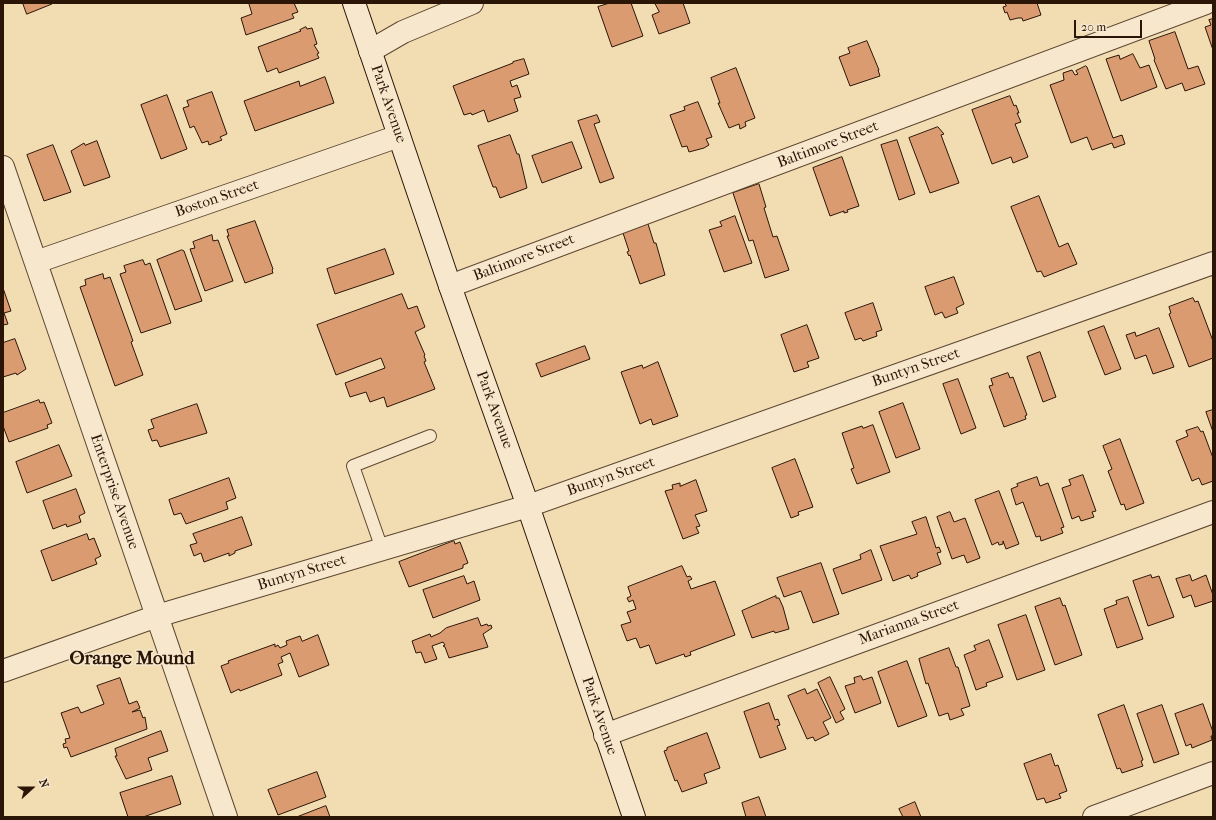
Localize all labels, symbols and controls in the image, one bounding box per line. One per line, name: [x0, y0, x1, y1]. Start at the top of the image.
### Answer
scale bar: [1076, 12, 1144, 38]
text: 20 m: [1081, 20, 1106, 34]
street label: Park Avenue: [366, 63, 410, 145]
street label: Baltimore Street: [775, 117, 881, 173]
street label: Boston Street: [173, 176, 261, 222]
street label: Baltimore Street: [471, 230, 577, 286]
street label: Buntyn Street: [870, 345, 962, 391]
street label: Park Avenue: [472, 369, 516, 451]
street label: Enterprise Avenue: [86, 432, 142, 552]
street label: Buntyn Street: [565, 454, 657, 500]
street label: Buntyn Street: [256, 551, 348, 595]
street label: Marianna Street: [856, 596, 962, 650]
district label: Orange Mound: [69, 648, 195, 670]
street label: Park Avenue: [577, 675, 621, 757]
north arrow: [12, 768, 52, 808]
text: N: [36, 777, 51, 790]

